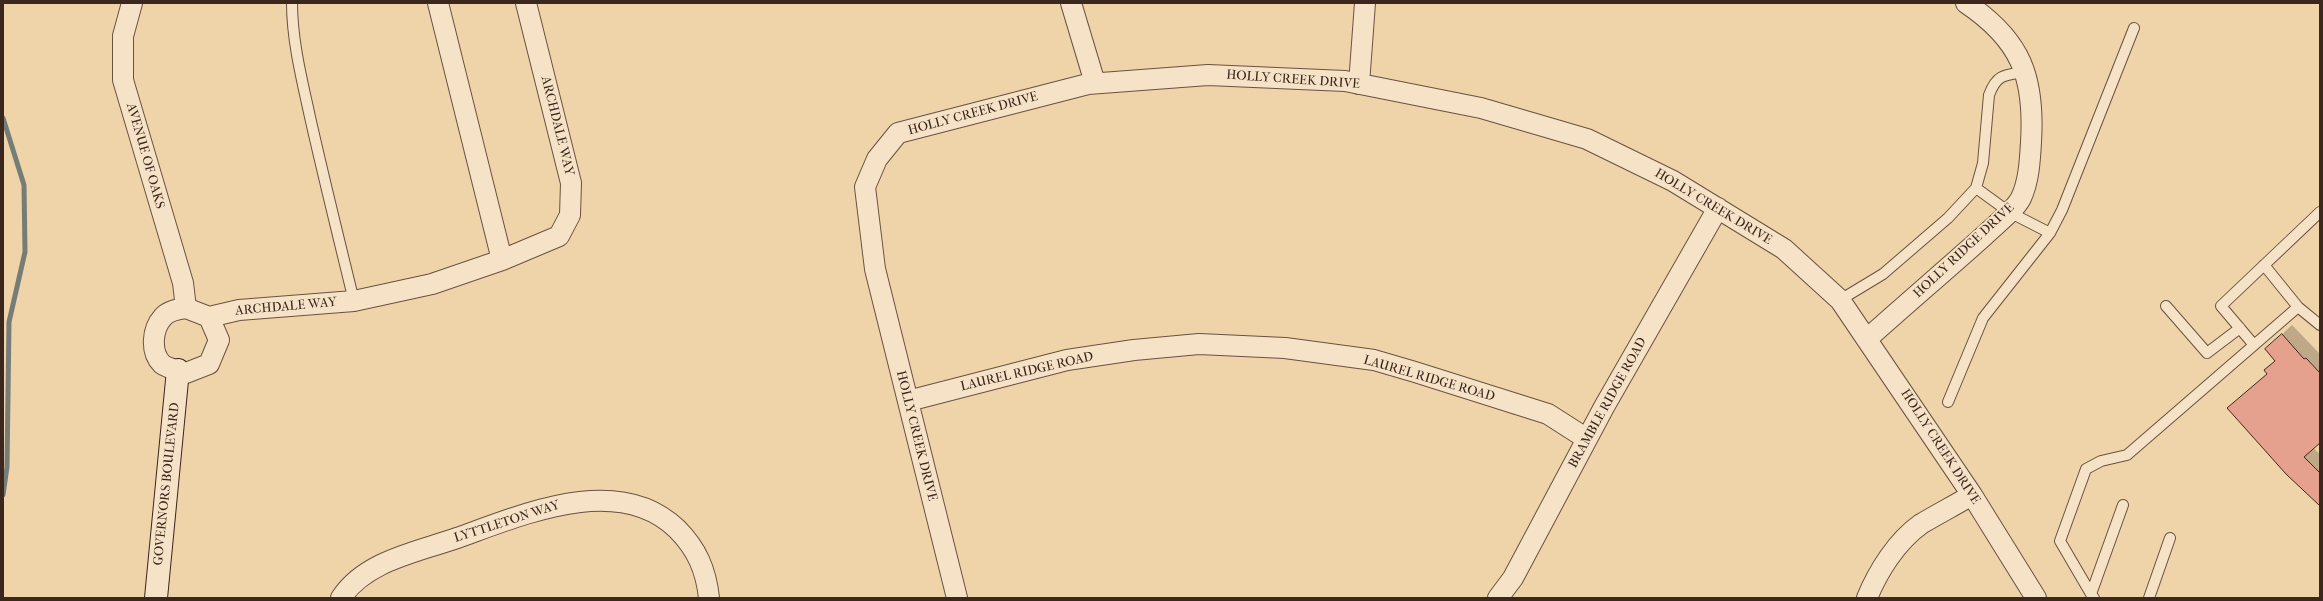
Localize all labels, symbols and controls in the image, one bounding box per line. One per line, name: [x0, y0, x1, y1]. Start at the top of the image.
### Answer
street label: HOLLY CREEK DRIVE: [1226, 68, 1360, 92]
street label: ARCHDALE WAY: [537, 75, 577, 177]
street label: HOLLY CREEK DRIVE: [906, 89, 1040, 139]
street label: AVENUE OF OAKS: [122, 101, 168, 211]
street label: HOLLY CREEK DRIVE: [1652, 166, 1774, 248]
street label: HOLLY RIDGE DRIVE: [1910, 200, 2018, 302]
street label: ARCHDALE WAY: [235, 295, 337, 319]
street label: BRAMBLE RIDGE ROAD: [1566, 335, 1650, 471]
street label: LAUREL RIDGE ROAD: [959, 349, 1095, 395]
street label: LAUREL RIDGE ROAD: [1361, 353, 1497, 405]
street label: HOLLY CREEK DRIVE: [892, 369, 940, 503]
street label: HOLLY CREEK DRIVE: [1897, 387, 1983, 507]
street label: GOVERNORS BOULEVARD: [151, 402, 183, 566]
street label: LYTTLETON WAY: [452, 498, 562, 546]

